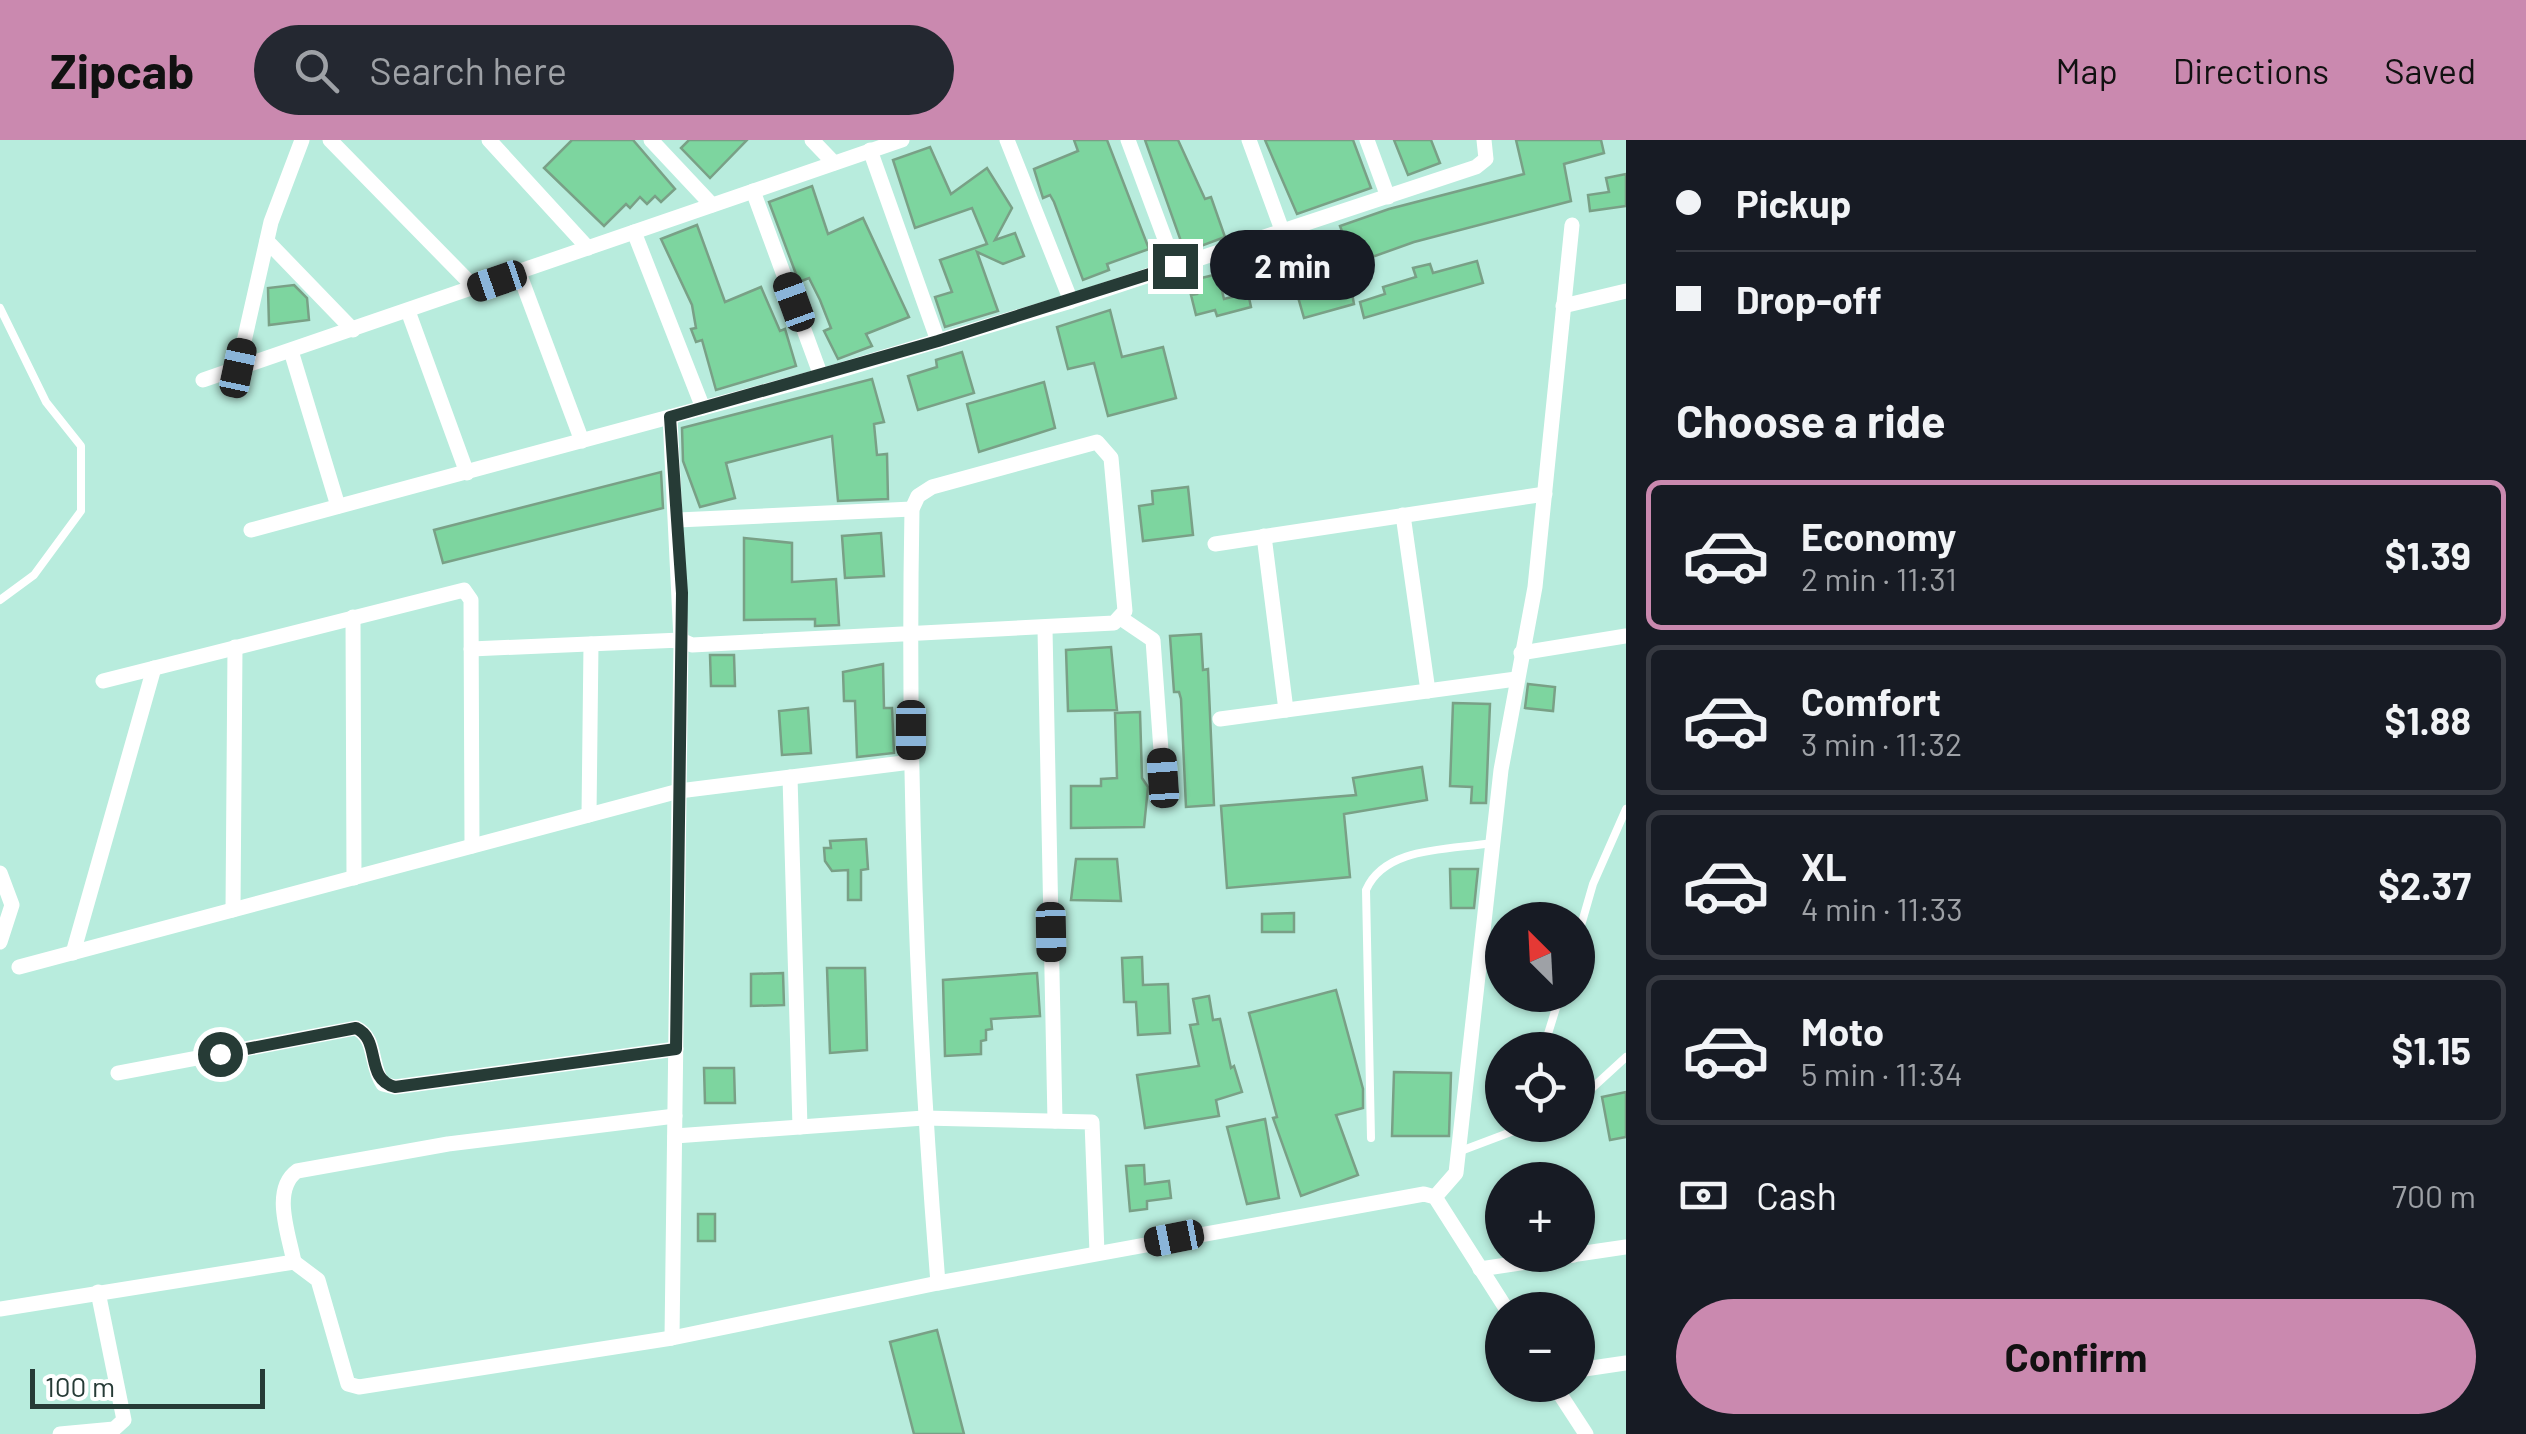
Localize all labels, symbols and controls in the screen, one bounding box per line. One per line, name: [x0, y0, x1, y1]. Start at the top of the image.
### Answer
search box: [254, 25, 954, 115]
text: Zipcab: [50, 41, 194, 99]
icon: search: [289, 43, 344, 98]
text: Search here: [369, 47, 567, 93]
text: Map: [2056, 49, 2118, 91]
text: Directions: [2173, 49, 2329, 91]
text: Saved: [2384, 49, 2476, 91]
text: Pickup: [1736, 180, 1851, 226]
callout: 2 min: [1210, 231, 1375, 301]
route end: [1153, 244, 1198, 289]
text: 2 min: [1254, 246, 1331, 284]
car: [464, 257, 530, 305]
car: [770, 269, 818, 335]
text: Drop-off: [1736, 276, 1882, 322]
car: [217, 336, 259, 400]
text: Choose a ride: [1676, 393, 1946, 447]
icon: car: [1681, 510, 1771, 600]
text: Economy: [1801, 513, 1956, 559]
text: $1.39: [2385, 532, 2471, 578]
text: 2 min · 11:31: [1801, 559, 1957, 597]
icon: car: [1681, 675, 1771, 765]
text: Comfort: [1801, 678, 1941, 724]
text: $1.88: [2384, 697, 2471, 743]
car: [896, 700, 926, 760]
text: 3 min · 11:32: [1801, 724, 1962, 762]
car: [1146, 747, 1180, 809]
icon: car: [1681, 840, 1771, 930]
text: XL: [1801, 843, 1847, 889]
text: $2.37: [2378, 862, 2471, 908]
text: 4 min · 11:33: [1801, 889, 1963, 927]
car: [1035, 902, 1067, 962]
north arrow: [1485, 902, 1595, 1012]
map controls: [1485, 902, 1595, 1402]
icon: car: [1681, 1005, 1771, 1095]
text: Moto: [1801, 1008, 1884, 1054]
text: $1.15: [2392, 1027, 2471, 1073]
route start: [198, 1032, 243, 1077]
button: locate: [1485, 1032, 1595, 1142]
text: 5 min · 11:34: [1801, 1054, 1963, 1092]
button: +: [1485, 1162, 1595, 1272]
icon: cash: [1676, 1168, 1731, 1223]
text: Cash: [1756, 1172, 1837, 1218]
text: 700 m: [2392, 1176, 2476, 1214]
car: [1142, 1218, 1206, 1258]
button: −: [1485, 1292, 1595, 1402]
button: Confirm: [1676, 1299, 2476, 1414]
scale bar: [30, 1364, 265, 1408]
text: 100 m: [45, 1369, 115, 1403]

